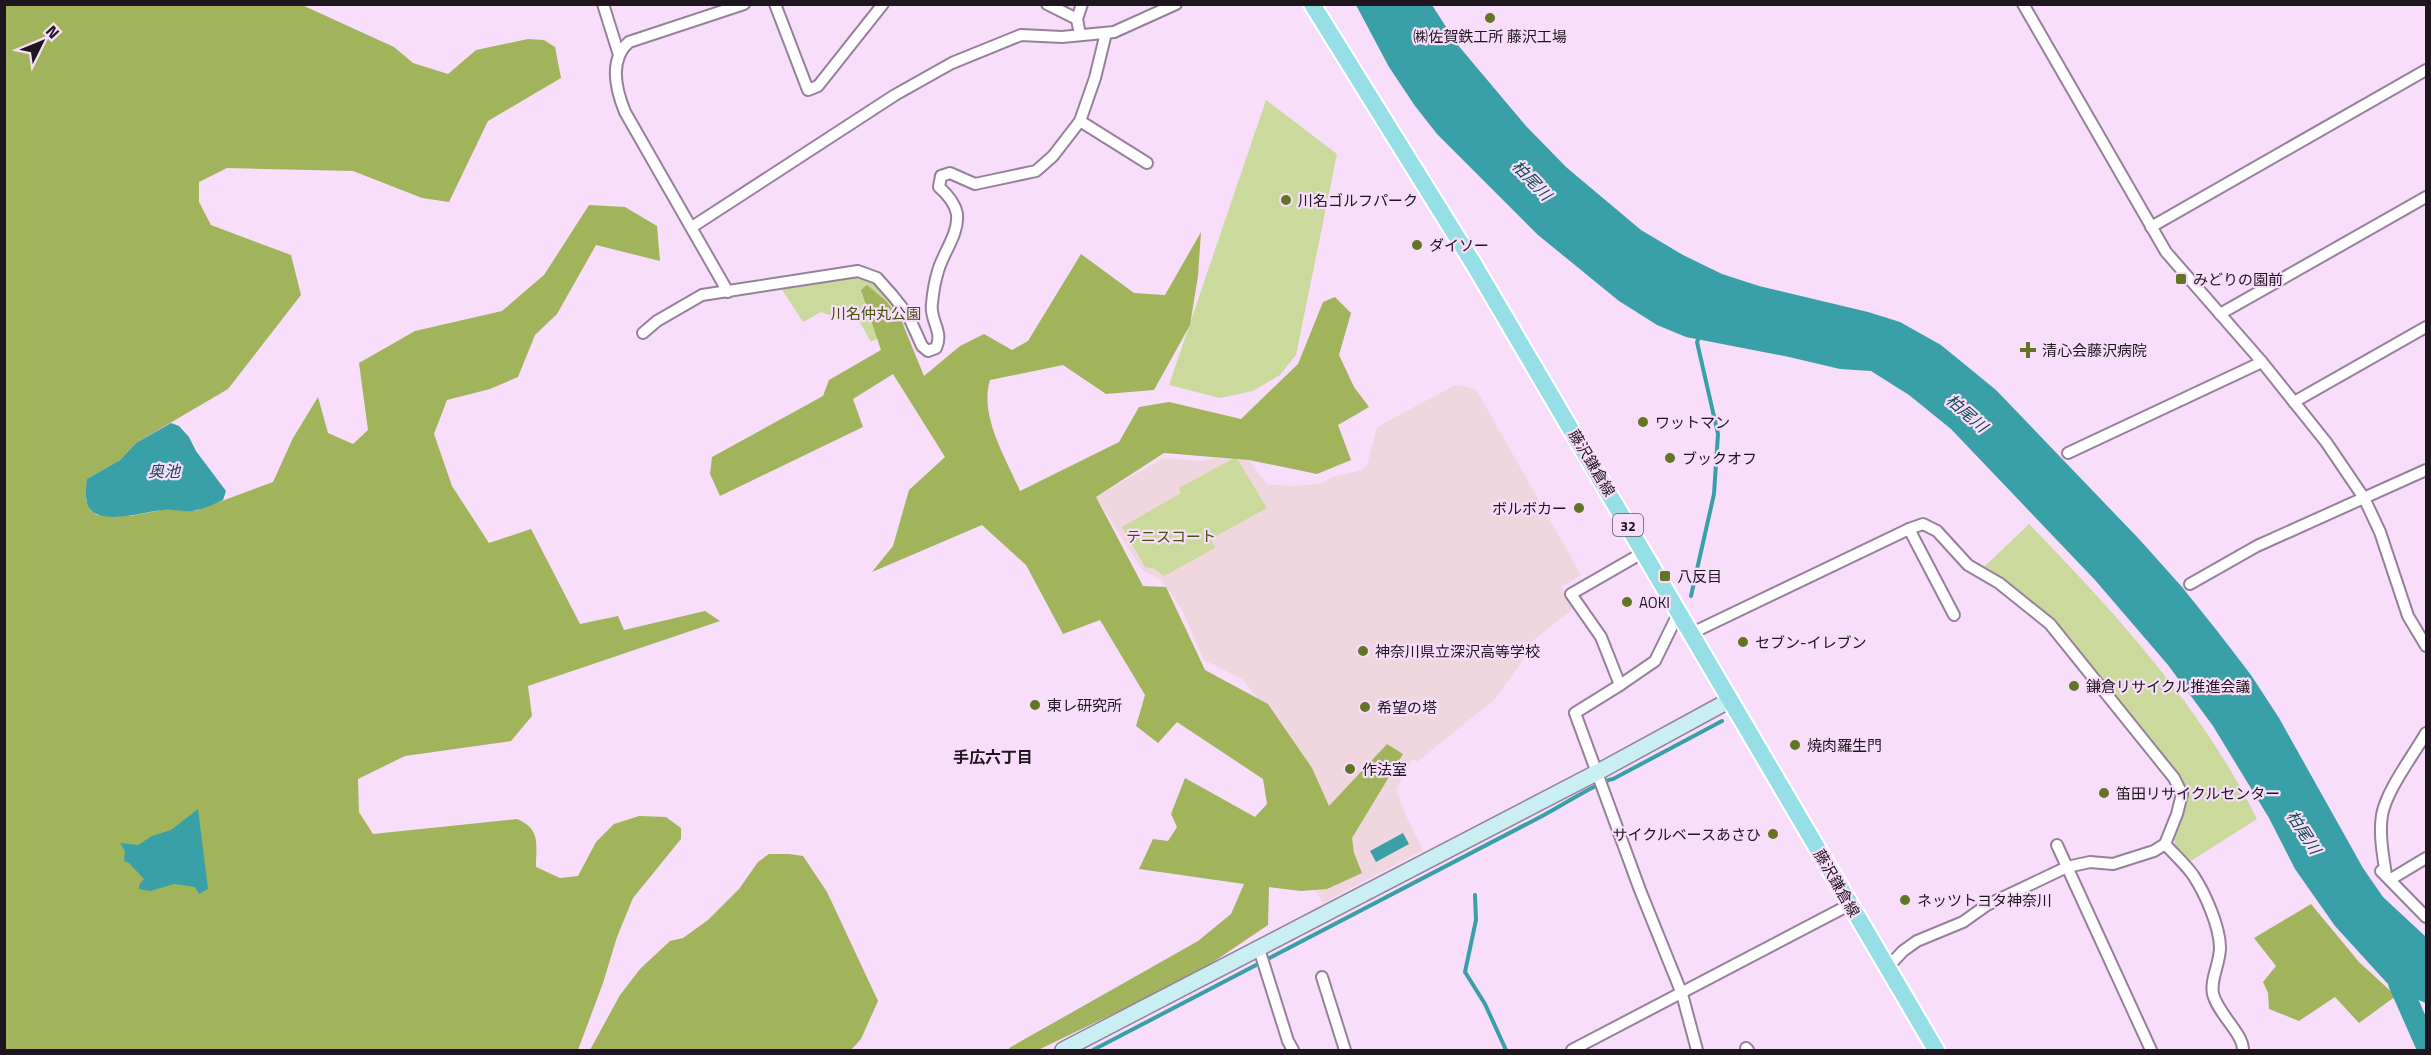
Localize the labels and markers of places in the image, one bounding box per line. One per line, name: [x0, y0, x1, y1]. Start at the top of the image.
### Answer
marker: ㈱佐賀鉄工所 藤沢工場: [1483, 11, 1497, 25]
place label: ㈱佐賀鉄工所 藤沢工場: [1413, 25, 1567, 48]
place label: 川名ゴルフパーク: [1298, 189, 1418, 212]
marker: 川名ゴルフパーク: [1279, 193, 1293, 207]
place label: ダイソー: [1429, 234, 1489, 257]
marker: ダイソー: [1410, 238, 1424, 252]
place label: みどりの園前: [2193, 268, 2283, 291]
marker: みどりの園前: [2174, 272, 2188, 286]
place label: 清心会藤沢病院: [2042, 339, 2147, 362]
marker: 清心会藤沢病院: [2019, 341, 2037, 359]
place label: ワットマン: [1655, 411, 1730, 434]
marker: ワットマン: [1636, 415, 1650, 429]
place label: ブックオフ: [1682, 447, 1757, 470]
marker: ブックオフ: [1663, 451, 1677, 465]
place label: ボルボカー: [1492, 497, 1567, 520]
marker: ボルボカー: [1572, 501, 1586, 515]
place label: 八反目: [1677, 565, 1722, 588]
marker: 八反目: [1658, 569, 1672, 583]
place label: AOKI: [1639, 591, 1670, 614]
marker: AOKI: [1620, 595, 1634, 609]
place label: セブン-イレブン: [1755, 631, 1867, 654]
marker: セブン-イレブン: [1736, 635, 1750, 649]
place label: 神奈川県立深沢高等学校: [1375, 640, 1540, 663]
marker: 神奈川県立深沢高等学校: [1356, 644, 1370, 658]
place label: 鎌倉リサイクル推進会議: [2086, 675, 2250, 698]
marker: 鎌倉リサイクル推進会議: [2067, 679, 2081, 693]
place label: 東レ研究所: [1047, 694, 1122, 717]
place label: 希望の塔: [1377, 696, 1437, 719]
marker: 東レ研究所: [1028, 698, 1042, 712]
marker: 希望の塔: [1358, 700, 1372, 714]
place label: 焼肉羅生門: [1807, 734, 1882, 757]
marker: 焼肉羅生門: [1788, 738, 1802, 752]
place label: 作法室: [1362, 758, 1407, 781]
marker: 作法室: [1343, 762, 1357, 776]
place label: 笛田リサイクルセンター: [2116, 782, 2280, 805]
marker: 笛田リサイクルセンター: [2097, 786, 2111, 800]
place label: サイクルベースあさひ: [1612, 823, 1761, 846]
marker: サイクルベースあさひ: [1766, 827, 1780, 841]
place label: ネッツトヨタ神奈川: [1917, 889, 2052, 912]
marker: ネッツトヨタ神奈川: [1898, 893, 1912, 907]

